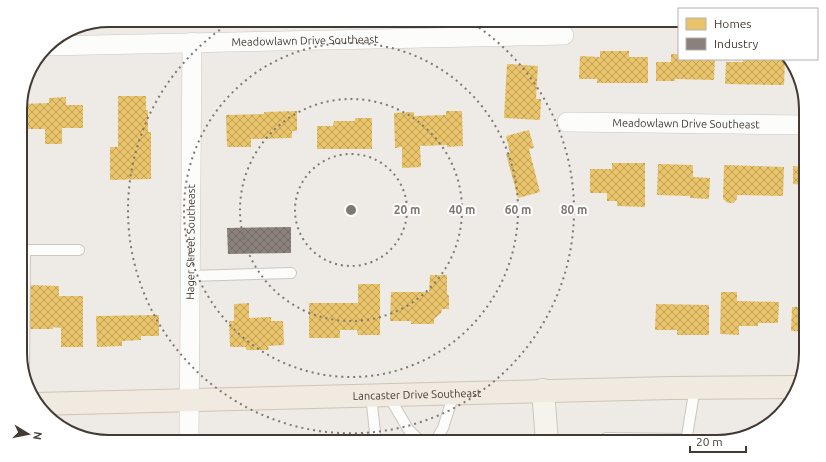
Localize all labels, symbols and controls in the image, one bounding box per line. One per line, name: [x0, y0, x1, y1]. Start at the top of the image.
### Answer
legend: [678, 8, 818, 60]
text: Homes: [714, 17, 752, 30]
street label: Meadowlawn Drive Southeast: [231, 33, 379, 48]
text: Industry: [714, 37, 759, 50]
street label: Meadowlawn Drive Southeast: [612, 117, 760, 130]
street label: Hager Street Southeast: [184, 183, 197, 300]
centre of rings: [344, 203, 358, 217]
text: 20 m: [394, 203, 420, 216]
text: 40 m: [449, 203, 475, 216]
text: 60 m: [505, 203, 531, 216]
text: 80 m: [561, 203, 587, 216]
street label: Lancaster Drive Southeast: [352, 387, 482, 402]
north arrow: [8, 414, 48, 454]
scale bar: [690, 428, 746, 454]
text: N: [31, 431, 44, 441]
text: 20 m: [696, 435, 723, 448]

